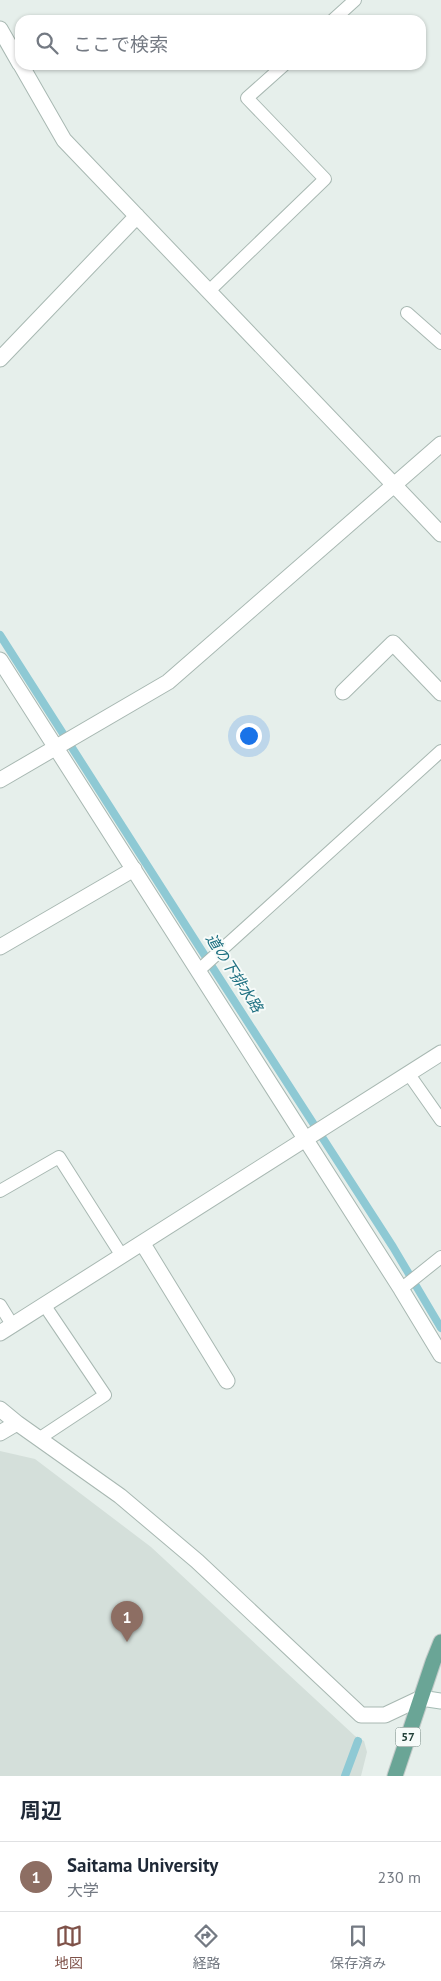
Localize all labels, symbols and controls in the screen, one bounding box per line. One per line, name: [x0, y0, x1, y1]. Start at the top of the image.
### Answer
search box: [15, 15, 426, 70]
icon: search: [33, 29, 61, 57]
text: ここで検索: [73, 32, 168, 56]
your location: [236, 723, 262, 749]
water label: 道の下排水路: [202, 930, 268, 1017]
pin: 1: [111, 1601, 143, 1642]
road number: 57: [396, 1728, 420, 1746]
text: 周辺: [20, 1797, 62, 1824]
text: Saitama University: [67, 1853, 218, 1877]
text: 1: [31, 1867, 41, 1887]
text: 230 m: [378, 1867, 421, 1887]
text: 大学: [67, 1880, 99, 1900]
tab: 地図: [55, 1922, 83, 1972]
tab: 経路: [192, 1922, 220, 1972]
tab: 保存済み: [330, 1922, 386, 1972]

